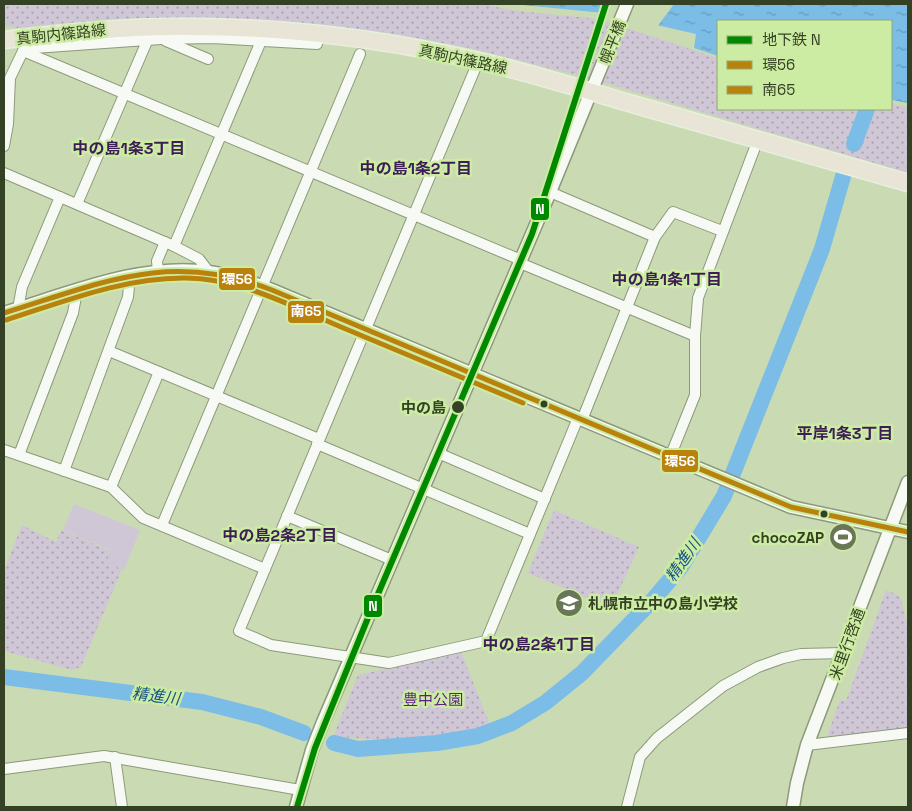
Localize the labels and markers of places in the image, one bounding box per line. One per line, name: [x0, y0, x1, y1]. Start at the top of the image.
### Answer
place label: 中の島: [401, 398, 446, 417]
marker: 中の島: [450, 399, 466, 415]
unlabelled marker: [539, 399, 549, 409]
unlabelled marker: [819, 509, 829, 519]
sports icon: chocoZAP: [828, 522, 858, 552]
place label: chocoZAP: [752, 528, 824, 547]
school or university icon: 札幌市立中の島小学校: [554, 588, 584, 618]
place label: 札幌市立中の島小学校: [588, 594, 738, 613]

